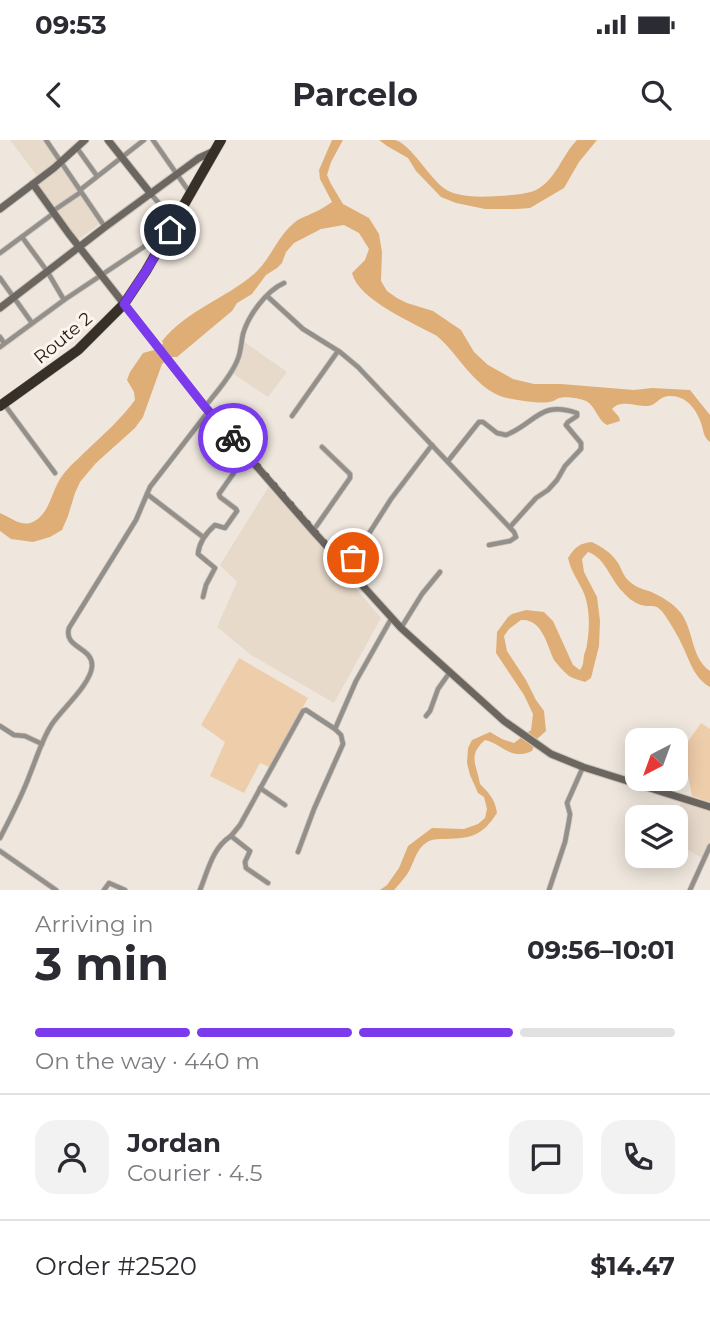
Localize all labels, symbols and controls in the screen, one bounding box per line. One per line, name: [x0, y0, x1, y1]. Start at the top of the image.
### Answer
text: 09:53: [35, 9, 107, 41]
text: Parcelo: [292, 75, 418, 114]
icon: back: [35, 76, 73, 114]
icon: search: [637, 76, 675, 114]
pin: [140, 200, 200, 260]
icon: home: [151, 211, 189, 249]
street label: Route 2: [29, 307, 97, 369]
courier: [198, 403, 268, 473]
icon: bike: [214, 419, 252, 457]
pin: [323, 528, 383, 588]
icon: bag: [334, 539, 372, 577]
north arrow: [625, 728, 688, 791]
map controls: [625, 728, 688, 868]
button: layers: [625, 805, 688, 868]
text: Arriving in: [35, 910, 154, 938]
text: 09:56–10:01: [527, 934, 675, 966]
text: 3 min: [35, 935, 169, 992]
text: On the way · 440 m: [35, 1047, 260, 1075]
button: person: [35, 1120, 109, 1194]
button: chat: [509, 1120, 583, 1194]
button: phone: [601, 1120, 675, 1194]
text: Jordan: [127, 1127, 221, 1159]
text: Courier · 4.5: [127, 1159, 262, 1187]
text: Order #2520: [35, 1250, 197, 1282]
text: $14.47: [590, 1250, 675, 1282]

